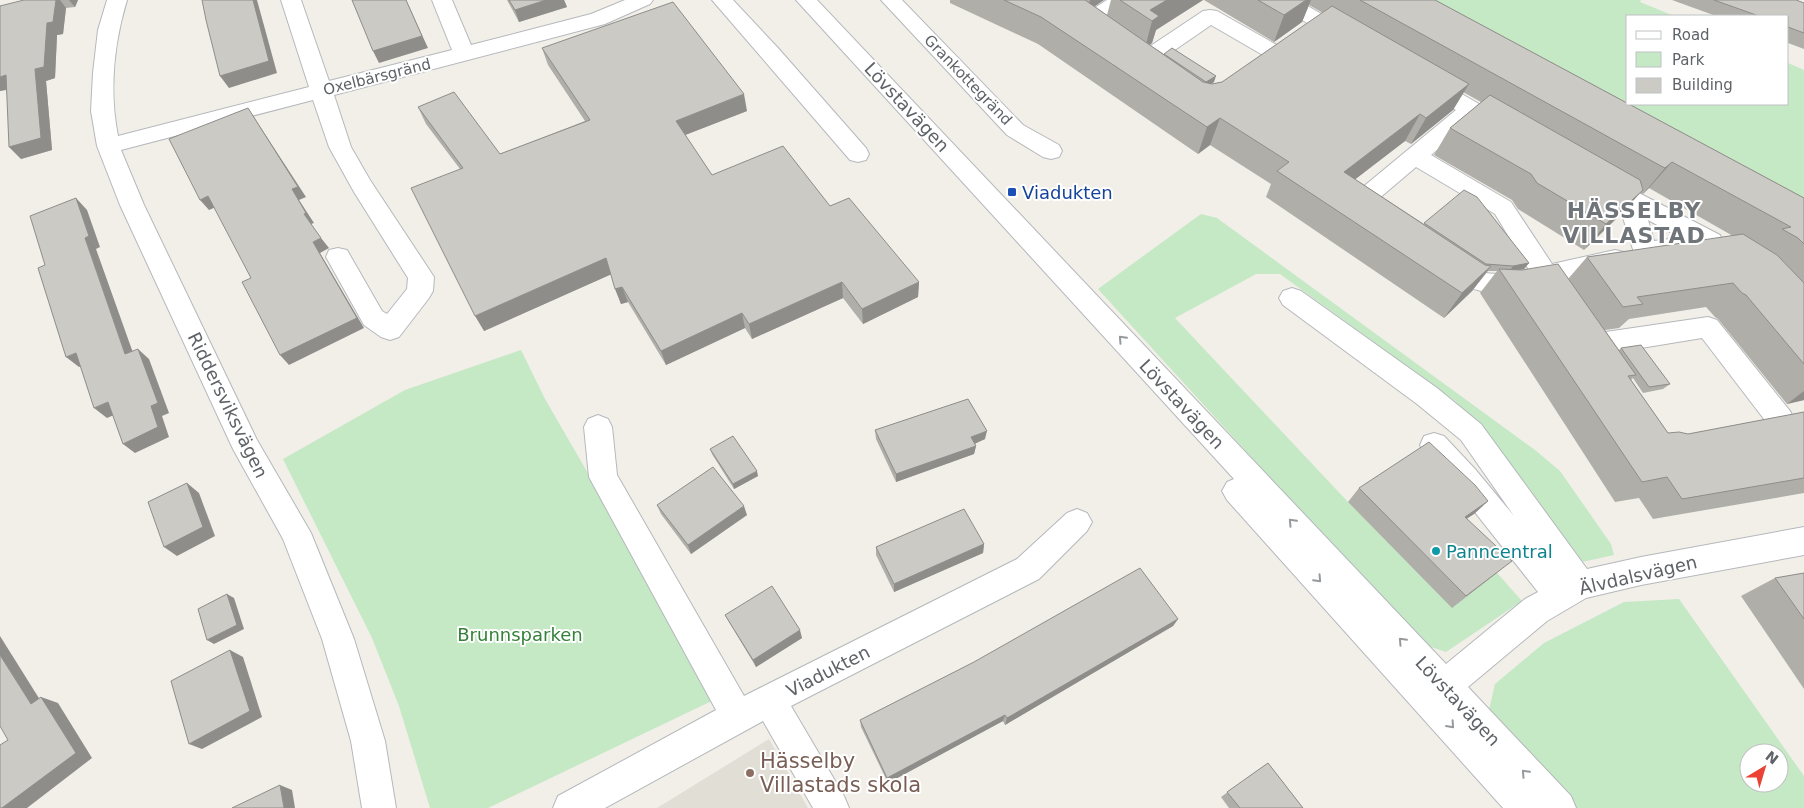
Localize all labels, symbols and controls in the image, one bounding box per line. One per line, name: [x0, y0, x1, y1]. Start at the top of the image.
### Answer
legend: [1626, 15, 1789, 105]
text: Road: [1672, 26, 1710, 44]
street label: Grankottegränd: [920, 31, 1016, 129]
text: Park: [1672, 51, 1705, 69]
street label: Oxelbärsgränd: [321, 55, 433, 99]
street label: Lövstavägen: [860, 58, 954, 156]
text: Building: [1672, 76, 1733, 94]
place label: Viadukten: [1022, 182, 1113, 203]
marker: Viadukten: [1006, 186, 1018, 198]
district label: HÄSSELBY VILLASTAD: [1562, 198, 1706, 248]
street label: Riddersviksvägen: [184, 329, 272, 481]
one-way arrow: [1119, 335, 1128, 344]
street label: Lövstavägen: [1135, 355, 1229, 453]
one-way arrow: [1289, 519, 1298, 528]
place label: Panncentral: [1446, 541, 1553, 562]
marker: Panncentral: [1430, 545, 1442, 557]
street label: Älvdalsvägen: [1577, 551, 1699, 599]
one-way arrow: [1312, 573, 1321, 582]
park label: Brunnsparken: [457, 624, 583, 645]
one-way arrow: [1399, 638, 1408, 647]
street label: Viadukten: [783, 641, 873, 701]
street label: Lövstavägen: [1411, 652, 1505, 750]
one-way arrow: [1445, 719, 1454, 728]
north arrow: [1739, 743, 1789, 793]
text: N: [1762, 748, 1782, 768]
place label: Hässelby Villastads skola: [760, 749, 921, 797]
marker: Hässelby Villastads skola: [744, 767, 756, 779]
one-way arrow: [1522, 769, 1531, 778]

